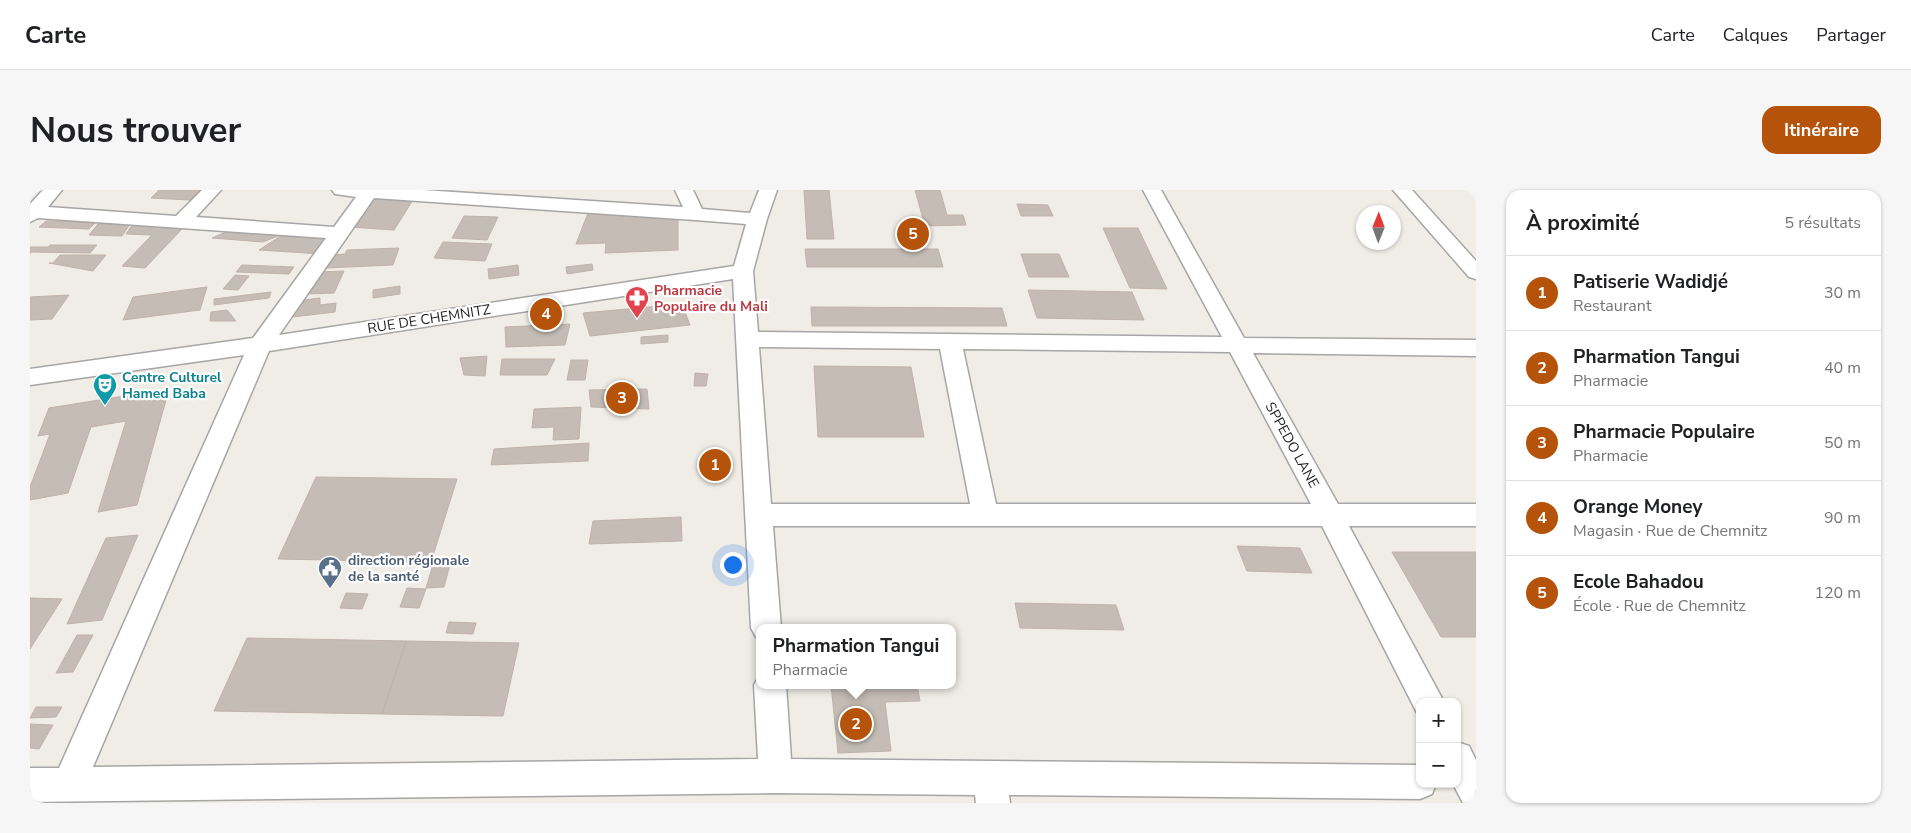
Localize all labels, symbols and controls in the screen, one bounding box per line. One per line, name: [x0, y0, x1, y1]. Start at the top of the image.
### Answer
text: Carte: [25, 19, 86, 51]
text: Carte: [1651, 23, 1695, 47]
text: Calques: [1723, 23, 1788, 47]
text: Partager: [1816, 23, 1886, 47]
button: Itinéraire: [1762, 106, 1881, 154]
text: Nous trouver: [30, 107, 241, 154]
north arrow: [1356, 205, 1401, 250]
text: À proximité: [1526, 209, 1640, 237]
text: 5 résultats: [1785, 212, 1861, 234]
pin: 5: [897, 215, 929, 253]
text: Patiserie Wadidjé: [1573, 269, 1728, 295]
place label: Pharmacie Populaire du Mali: [654, 281, 768, 316]
text: 1: [1537, 282, 1547, 304]
text: 30 m: [1824, 282, 1861, 304]
pharmacy icon: Pharmacie Populaire du Mali: [624, 285, 650, 319]
pin: 4: [530, 295, 562, 333]
text: Restaurant: [1573, 295, 1652, 317]
street label: RUE DE CHEMNITZ: [366, 300, 492, 338]
text: Pharmation Tangui: [1573, 344, 1740, 370]
text: 2: [1537, 357, 1547, 379]
text: 40 m: [1824, 357, 1861, 379]
place label: Centre Culturel Hamed Baba: [122, 368, 222, 403]
text: Pharmacie: [1573, 370, 1648, 392]
theatre icon: Centre Culturel Hamed Baba: [92, 372, 118, 406]
pin: 3: [606, 379, 638, 417]
street label: SPPEDO LANE: [1261, 399, 1323, 491]
text: Pharmacie Populaire: [1573, 419, 1755, 445]
text: 3: [1537, 432, 1547, 454]
text: 50 m: [1824, 432, 1861, 454]
text: Pharmacie: [1573, 445, 1648, 467]
pin: 1: [699, 446, 731, 484]
text: Orange Money: [1573, 494, 1702, 520]
text: 4: [1537, 507, 1547, 529]
text: 90 m: [1824, 507, 1861, 529]
text: Magasin · Rue de Chemnitz: [1573, 520, 1768, 542]
place label: direction régionale de la santé: [348, 551, 470, 586]
your location: [720, 552, 746, 578]
public building icon: direction régionale de la santé: [317, 555, 343, 589]
text: Ecole Bahadou: [1573, 569, 1704, 595]
text: 5: [1537, 582, 1547, 604]
text: 120 m: [1814, 582, 1861, 604]
text: École · Rue de Chemnitz: [1573, 595, 1746, 617]
popup: [756, 624, 956, 689]
text: Pharmation Tangui: [773, 633, 939, 659]
text: Pharmacie: [773, 659, 848, 681]
map controls: [1416, 698, 1461, 788]
button: +: [1416, 698, 1461, 743]
pin: 2: [840, 705, 872, 743]
button: −: [1416, 743, 1461, 788]

